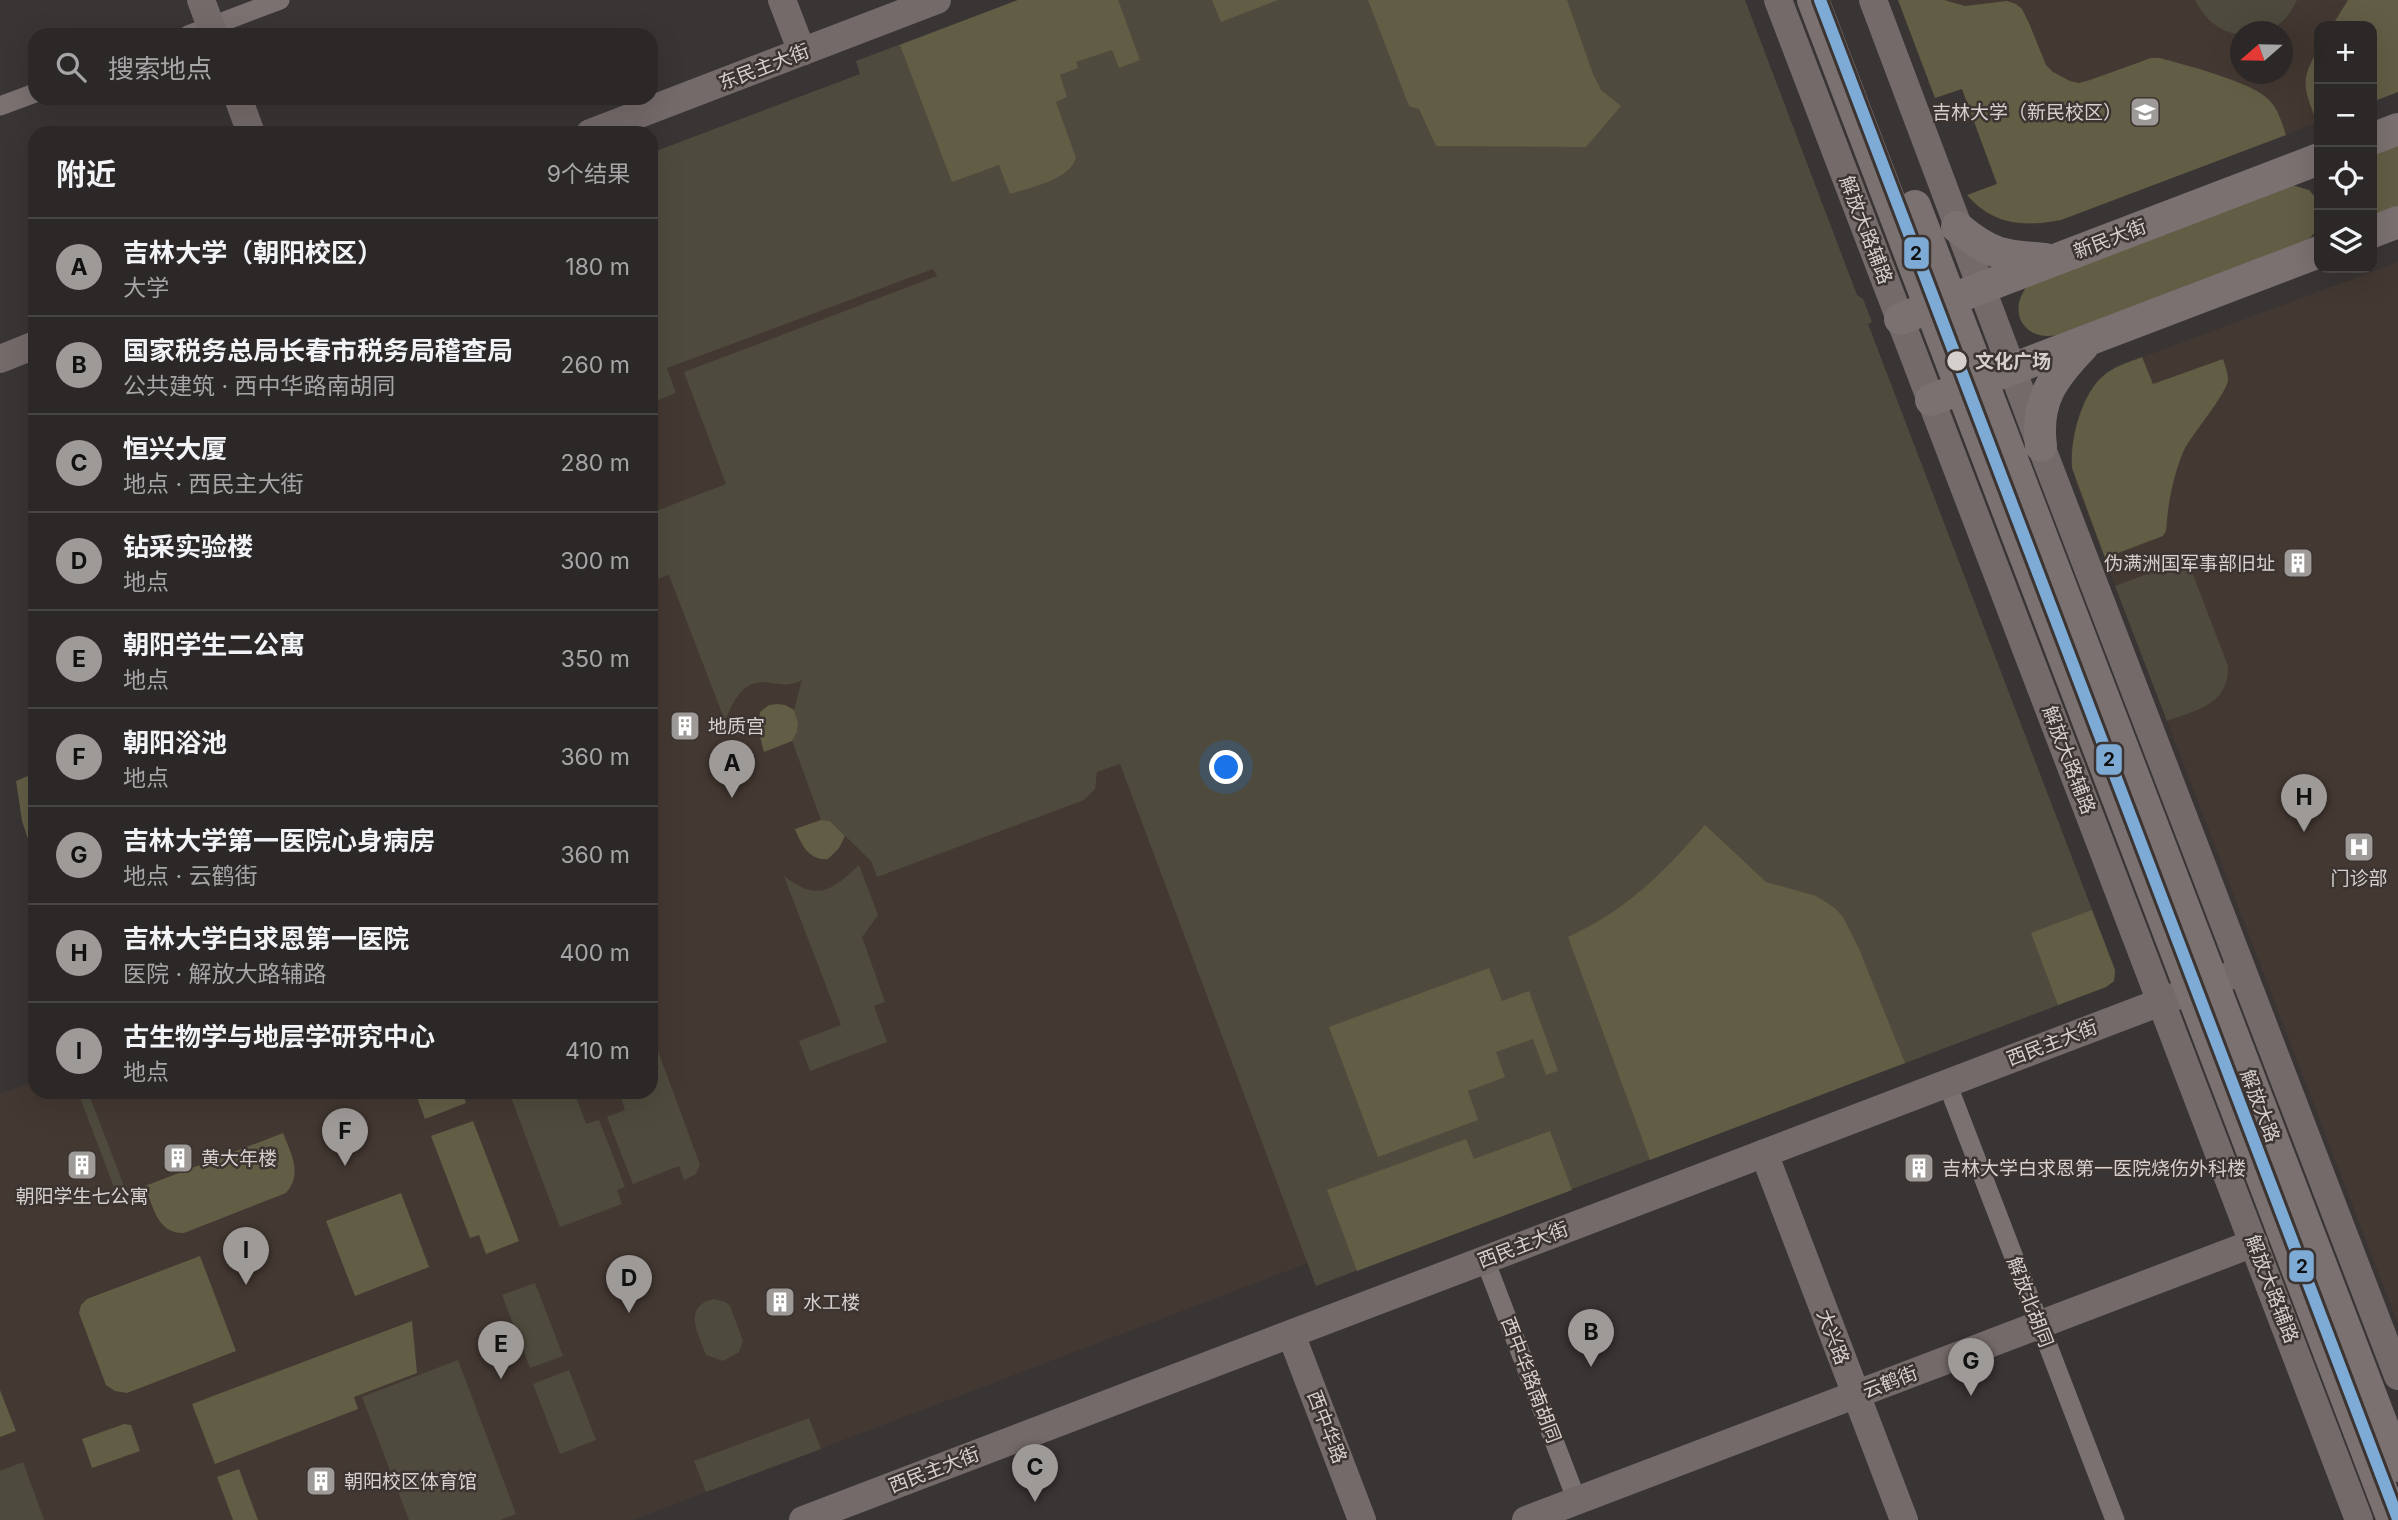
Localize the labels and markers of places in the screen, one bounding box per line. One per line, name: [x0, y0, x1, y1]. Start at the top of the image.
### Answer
school or university icon: 吉林大学（新民校区）: [2128, 95, 2162, 129]
place label: 吉林大学（新民校区）: [1932, 101, 2122, 124]
marker: 文化广场: [1945, 349, 1969, 373]
place label: 文化广场: [1975, 350, 2051, 373]
building icon: 伪满洲国军事部旧址: [2281, 546, 2315, 580]
place label: 伪满洲国军事部旧址: [2104, 552, 2275, 575]
building icon: 地质宫: [668, 709, 702, 743]
place label: 地质宫: [708, 715, 765, 738]
pin: A: [709, 740, 755, 798]
pin: H: [2281, 774, 2327, 832]
hospital icon: 门诊部: [2342, 830, 2376, 864]
place label: 门诊部: [2330, 867, 2388, 890]
pin: F: [322, 1108, 368, 1166]
building icon: 黄大年楼: [161, 1141, 195, 1175]
place label: 黄大年楼: [201, 1147, 277, 1170]
building icon: 朝阳学生七公寓: [65, 1148, 99, 1182]
building icon: 吉林大学白求恩第一医院烧伤外科楼: [1902, 1151, 1936, 1185]
place label: 吉林大学白求恩第一医院烧伤外科楼: [1942, 1157, 2246, 1180]
place label: 朝阳学生七公寓: [15, 1185, 149, 1208]
pin: I: [223, 1227, 269, 1285]
pin: D: [606, 1255, 652, 1313]
building icon: 水工楼: [763, 1285, 797, 1319]
place label: 水工楼: [803, 1291, 860, 1314]
pin: B: [1568, 1309, 1614, 1367]
pin: E: [478, 1321, 524, 1379]
pin: G: [1948, 1338, 1994, 1396]
pin: C: [1012, 1444, 1058, 1502]
building icon: 朝阳校区体育馆: [304, 1464, 338, 1498]
place label: 朝阳校区体育馆: [344, 1470, 477, 1493]

